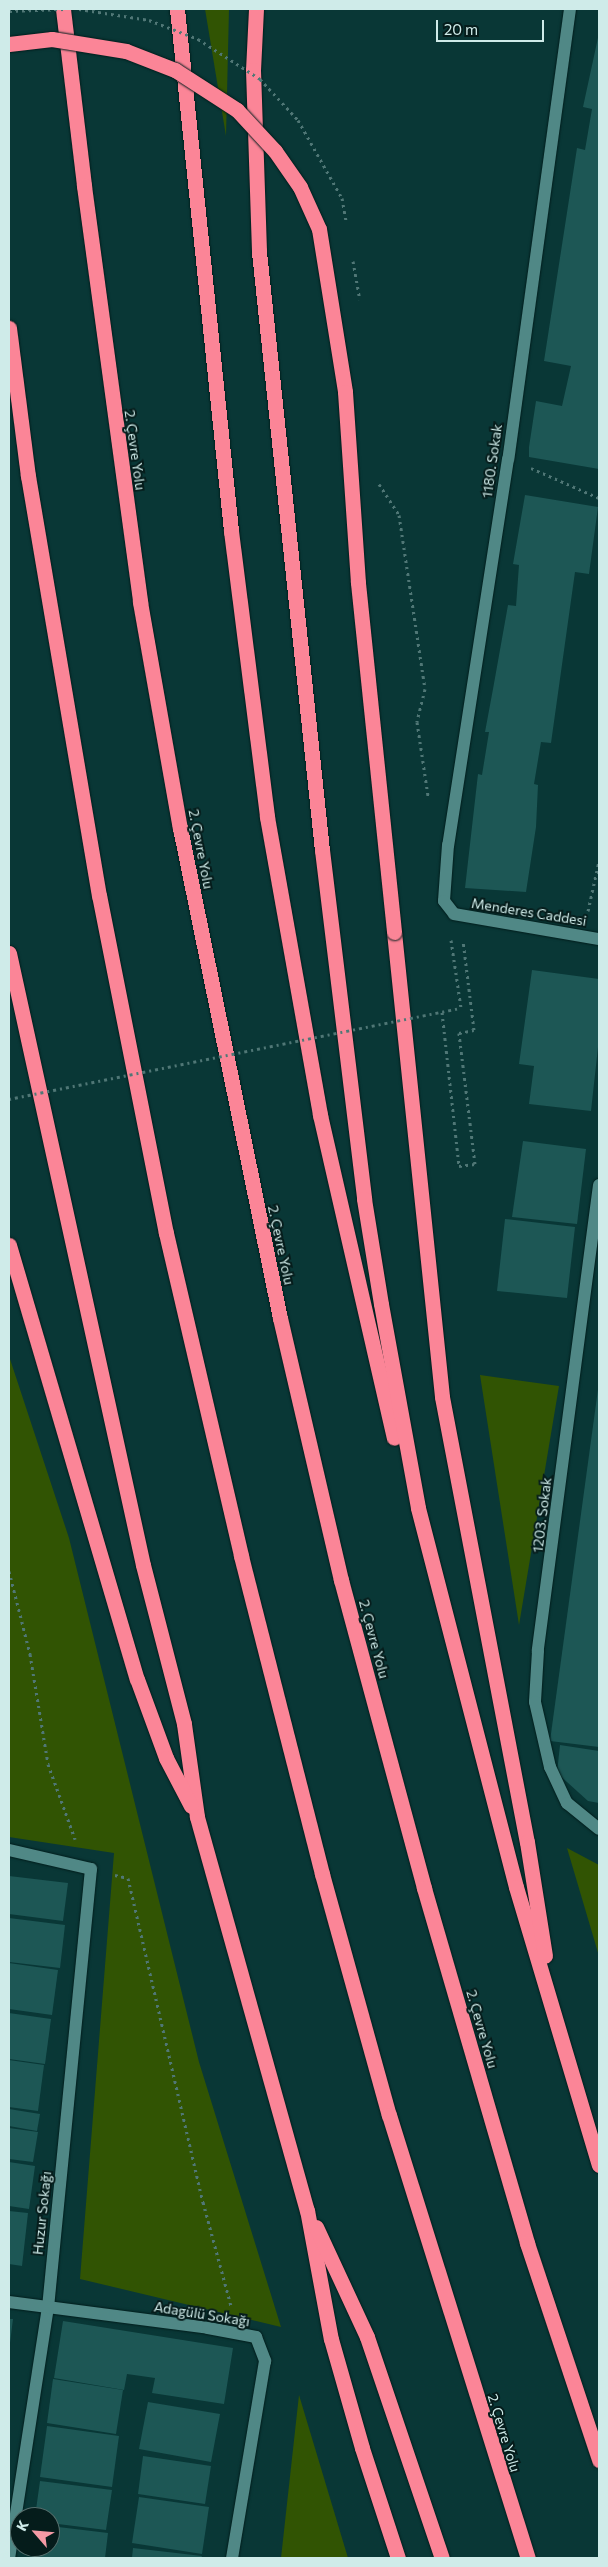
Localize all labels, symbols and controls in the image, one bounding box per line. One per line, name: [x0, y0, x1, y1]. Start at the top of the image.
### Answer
scale bar: [438, 10, 546, 42]
text: 20 m: [444, 20, 478, 38]
street label: 2. Çevre Yolu: [121, 409, 149, 491]
street label: 1180. Sokak: [479, 423, 505, 499]
street label: 2. Çevre Yolu: [185, 808, 217, 890]
street label: Menderes Caddesi: [470, 895, 588, 929]
street label: 2. Çevre Yolu: [264, 1204, 298, 1286]
street label: 1203. Sokak: [529, 1476, 555, 1554]
street label: 2. Çevre Yolu: [355, 1598, 393, 1680]
street label: 2. Çevre Yolu: [463, 1988, 501, 2070]
street label: Huzur Sokağı: [29, 2170, 55, 2256]
street label: Adagülü Sokağı: [153, 2298, 251, 2330]
street label: 2. Çevre Yolu: [484, 2392, 524, 2474]
north arrow: [10, 2507, 60, 2557]
text: K: [12, 2517, 32, 2534]

